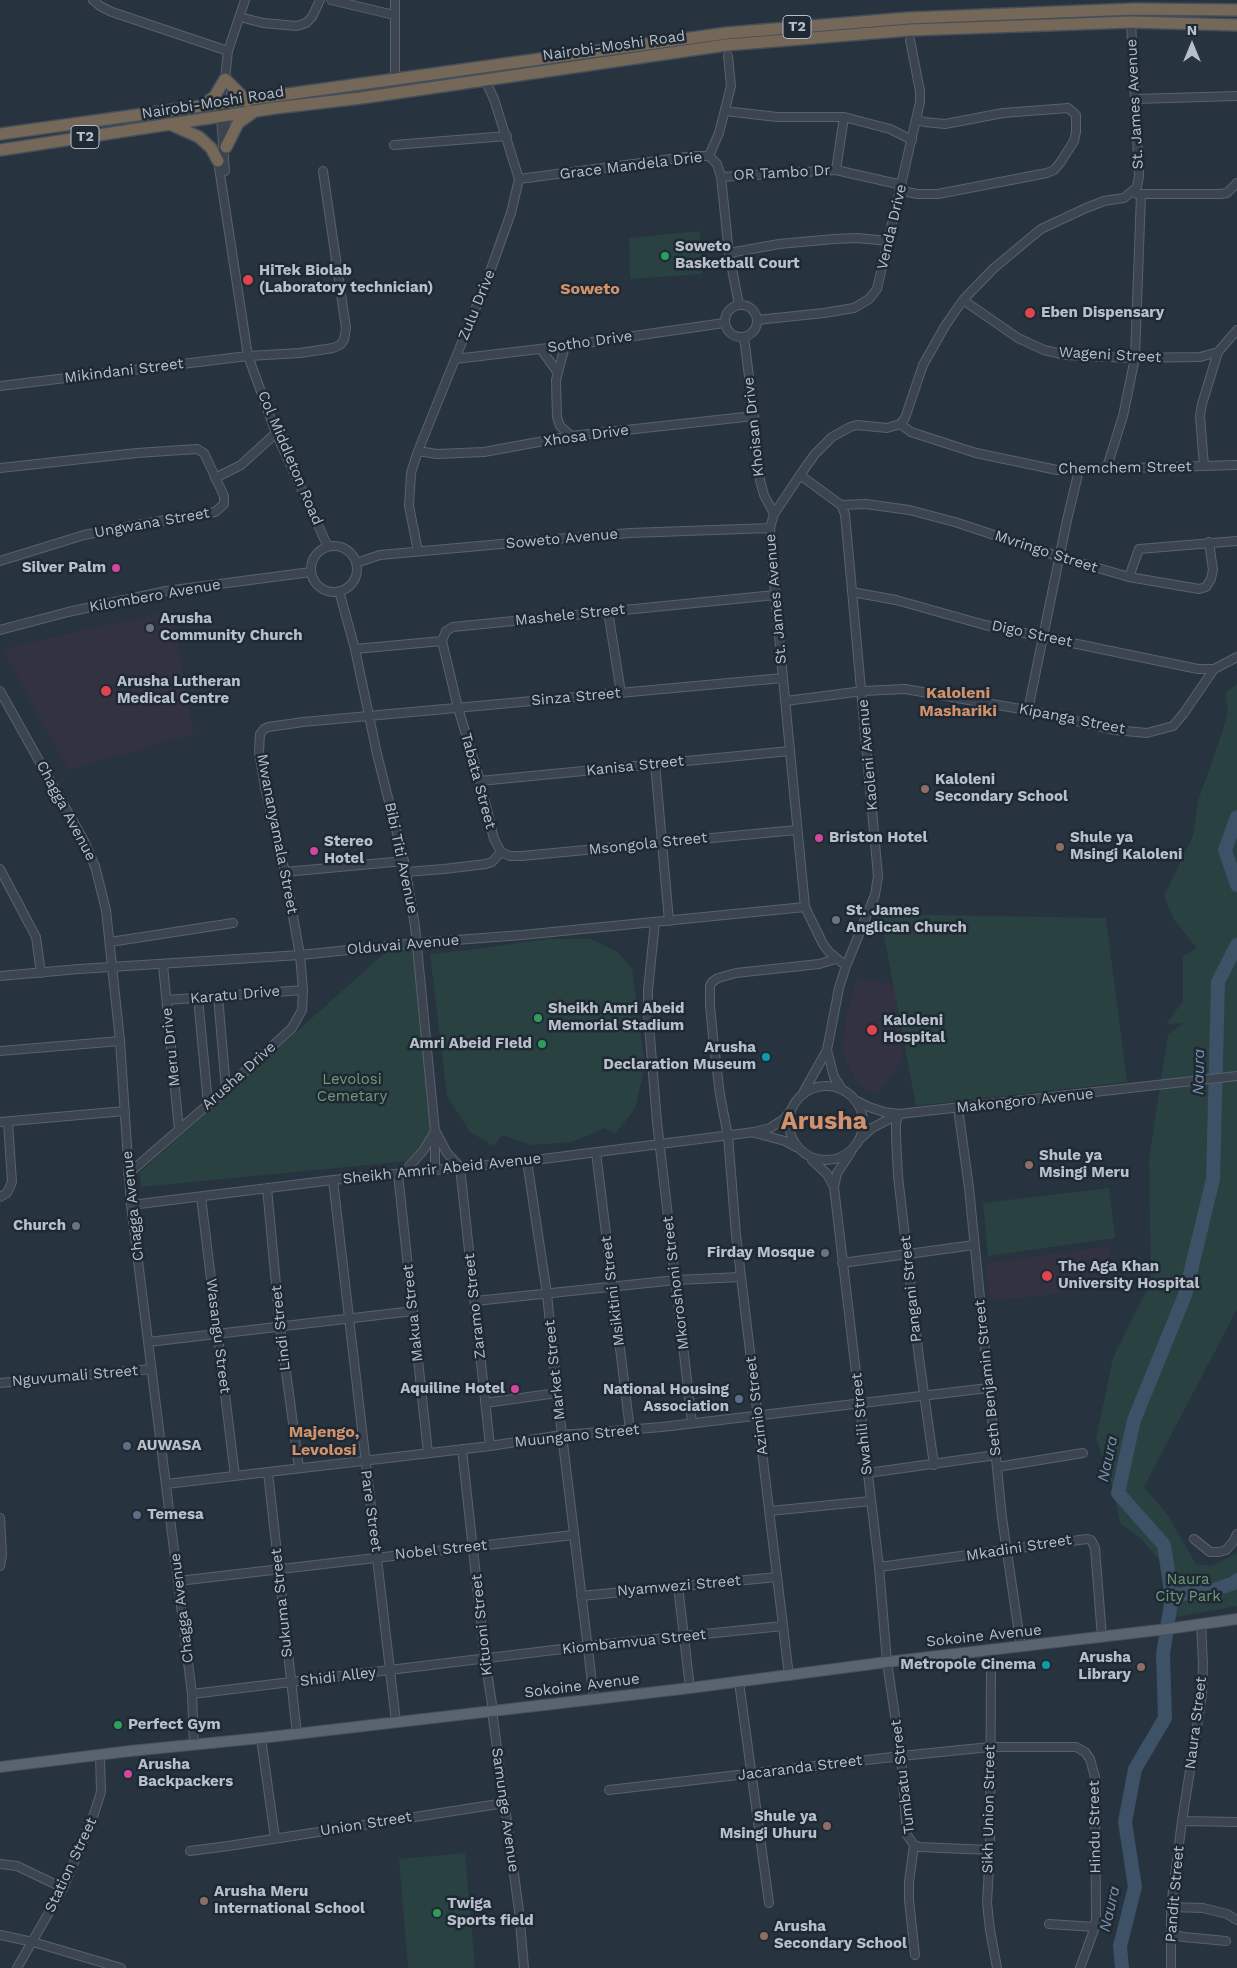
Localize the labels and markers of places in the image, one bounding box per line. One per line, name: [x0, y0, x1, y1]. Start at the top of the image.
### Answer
place label: Soweto Basketball Court: [675, 238, 800, 273]
marker: Soweto Basketball Court: [659, 250, 671, 262]
place label: HiTek Biolab (Laboratory technician): [259, 262, 433, 297]
marker: HiTek Biolab (Laboratory technician): [241, 273, 255, 287]
place label: Eben Dispensary: [1041, 304, 1164, 322]
marker: Eben Dispensary: [1023, 306, 1037, 320]
place label: Silver Palm: [22, 559, 106, 577]
marker: Silver Palm: [110, 562, 122, 574]
place label: Arusha Community Church: [160, 610, 303, 645]
marker: Arusha Community Church: [144, 622, 156, 634]
place label: Arusha Lutheran Medical Centre: [117, 673, 240, 708]
marker: Arusha Lutheran Medical Centre: [99, 684, 113, 698]
place label: Kaloleni Secondary School: [935, 771, 1068, 806]
marker: Kaloleni Secondary School: [919, 783, 931, 795]
place label: Briston Hotel: [829, 829, 927, 847]
place label: Shule ya Msingi Kaloleni: [1070, 829, 1182, 864]
marker: Briston Hotel: [813, 832, 825, 844]
place label: Stereo Hotel: [324, 833, 373, 868]
marker: Shule ya Msingi Kaloleni: [1054, 841, 1066, 853]
marker: Stereo Hotel: [308, 845, 320, 857]
place label: St. James Anglican Church: [846, 902, 967, 937]
marker: St. James Anglican Church: [830, 914, 842, 926]
place label: Sheikh Amri Abeid Memorial Stadium: [548, 1000, 684, 1035]
marker: Sheikh Amri Abeid Memorial Stadium: [532, 1012, 544, 1024]
place label: Kaloleni Hospital: [883, 1012, 945, 1047]
marker: Kaloleni Hospital: [865, 1023, 879, 1037]
place label: Amri Abeid FIeld: [409, 1035, 532, 1053]
marker: Amri Abeid FIeld: [536, 1038, 548, 1050]
place label: Arusha Declaration Museum: [603, 1039, 756, 1074]
marker: Arusha Declaration Museum: [760, 1051, 772, 1063]
place label: Shule ya Msingi Meru: [1039, 1147, 1129, 1182]
marker: Shule ya Msingi Meru: [1023, 1159, 1035, 1171]
place label: Church: [13, 1217, 66, 1235]
marker: Church: [70, 1220, 82, 1232]
place label: Firday Mosque: [707, 1244, 815, 1262]
marker: Firday Mosque: [819, 1247, 831, 1259]
place label: The Aga Khan University Hospital: [1058, 1258, 1199, 1293]
marker: The Aga Khan University Hospital: [1040, 1269, 1054, 1283]
place label: Aquiline Hotel: [400, 1380, 505, 1398]
place label: National Housing Association: [603, 1381, 729, 1416]
marker: Aquiline Hotel: [509, 1383, 521, 1395]
marker: National Housing Association: [733, 1393, 745, 1405]
place label: AUWASA: [137, 1437, 201, 1455]
marker: AUWASA: [121, 1440, 133, 1452]
place label: Temesa: [147, 1506, 204, 1524]
marker: Temesa: [131, 1509, 143, 1521]
place label: Arusha Library: [1078, 1649, 1131, 1684]
place label: Metropole Cinema: [900, 1656, 1036, 1674]
marker: Metropole Cinema: [1040, 1659, 1052, 1671]
marker: Arusha Library: [1135, 1661, 1147, 1673]
place label: Perfect Gym: [128, 1716, 221, 1734]
marker: Perfect Gym: [112, 1719, 124, 1731]
place label: Arusha Backpackers: [138, 1756, 233, 1791]
marker: Arusha Backpackers: [122, 1768, 134, 1780]
place label: Shule ya Msingi Uhuru: [720, 1808, 817, 1843]
marker: Shule ya Msingi Uhuru: [821, 1820, 833, 1832]
place label: Arusha Meru International School: [214, 1883, 365, 1918]
marker: Arusha Meru International School: [198, 1895, 210, 1907]
place label: Twiga Sports field: [447, 1895, 534, 1930]
marker: Twiga Sports field: [431, 1907, 443, 1919]
place label: Arusha Secondary School: [774, 1918, 907, 1953]
marker: Arusha Secondary School: [758, 1930, 770, 1942]

